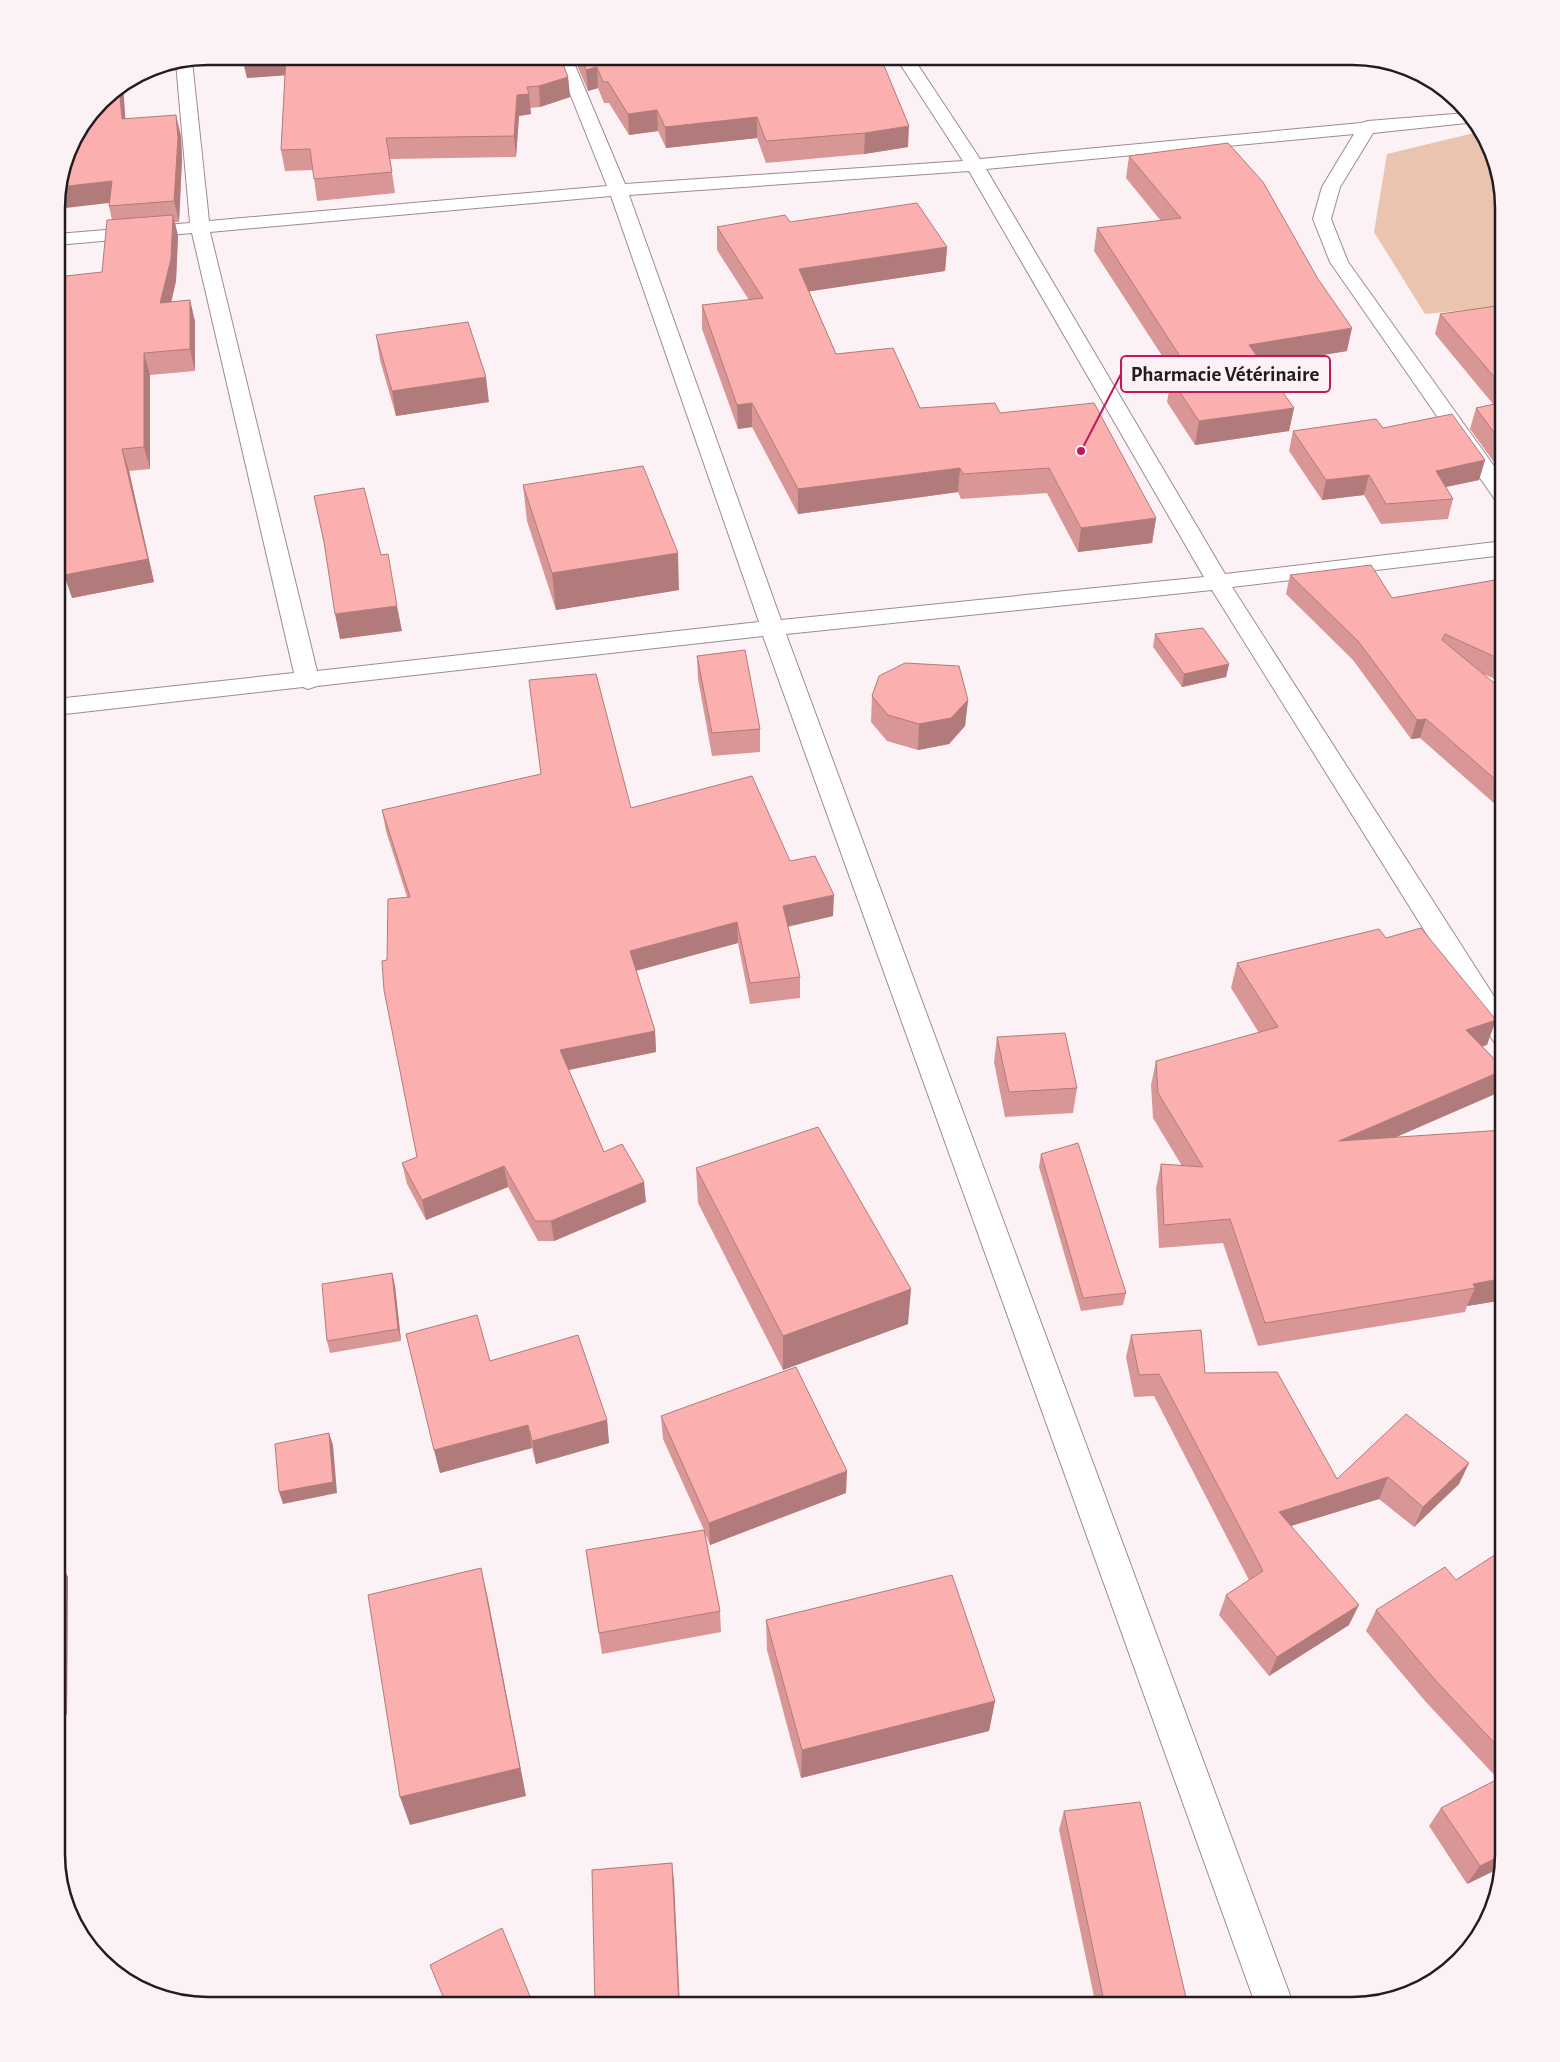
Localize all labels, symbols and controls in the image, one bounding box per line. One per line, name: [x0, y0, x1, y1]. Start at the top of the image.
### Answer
callout: Pharmacie Vétérinaire: [1121, 356, 1330, 392]
text: Pharmacie Vétérinaire: [1131, 364, 1319, 385]

